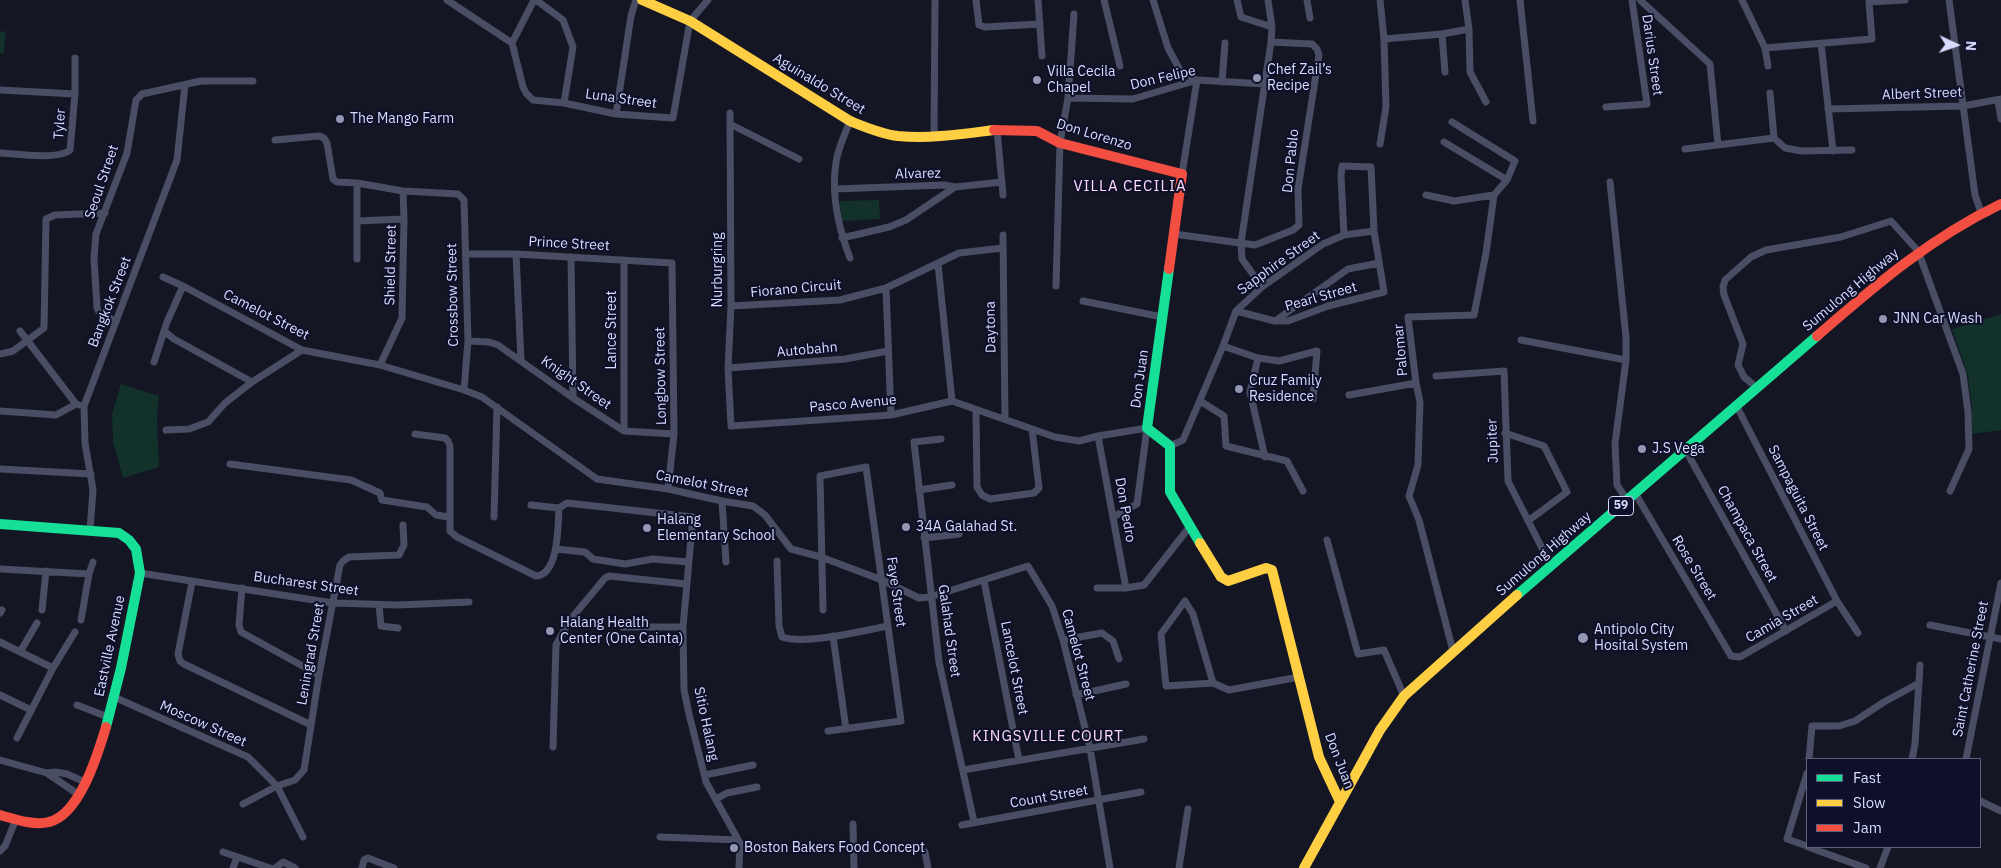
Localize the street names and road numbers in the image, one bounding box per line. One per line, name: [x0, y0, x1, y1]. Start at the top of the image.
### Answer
street label: Darius Street: [1638, 13, 1666, 97]
street label: Aguinaldo Street: [770, 50, 868, 118]
street label: Don Felipe: [1129, 62, 1197, 94]
street label: Albert Street: [1882, 84, 1962, 104]
street label: Luna Street: [584, 86, 658, 112]
street label: Tyler: [51, 108, 69, 140]
street label: Don Lorenzo: [1054, 116, 1134, 154]
street label: Don Pablo: [1279, 128, 1303, 194]
street label: Seoul Street: [82, 143, 122, 221]
street label: Alvarez: [895, 165, 941, 183]
street label: Shield Street: [382, 224, 400, 306]
street label: Sapphire Street: [1235, 227, 1323, 299]
street label: Nurburgring: [710, 232, 726, 308]
street label: Prince Street: [528, 233, 610, 255]
street label: Crossbow Street: [444, 243, 462, 347]
street label: Sumulong Highway: [1800, 245, 1902, 335]
street label: Bangkok Street: [85, 254, 135, 350]
street label: Fiorano Circuit: [750, 277, 842, 301]
street label: Pearl Street: [1283, 279, 1359, 315]
street label: Camelot Street: [220, 286, 312, 344]
street label: Lance Street: [604, 291, 620, 369]
street label: Daytona: [982, 301, 1000, 353]
street label: Palomar: [1390, 323, 1412, 377]
street label: Longbow Street: [652, 327, 670, 425]
street label: Autobahn: [776, 339, 838, 361]
street label: Don Juan: [1128, 349, 1152, 409]
street label: Knight Street: [538, 353, 614, 413]
street label: Pasco Avenue: [809, 392, 897, 416]
street label: Jupiter: [1484, 419, 1502, 463]
street label: Sampaguita Street: [1764, 442, 1832, 554]
street label: Camelot Street: [654, 467, 750, 501]
street label: Don Pedro: [1111, 476, 1139, 544]
street label: Champaca Street: [1713, 483, 1781, 585]
road number: 59: [1608, 496, 1634, 516]
street label: Sumulong Highway: [1493, 508, 1595, 600]
street label: Rose Street: [1668, 532, 1720, 604]
street label: Faye Street: [883, 556, 909, 628]
street label: Bucharest Street: [253, 568, 359, 600]
street label: Galahad Street: [934, 583, 964, 679]
street label: Camia Street: [1743, 591, 1821, 647]
street label: Eastville Avenue: [91, 594, 129, 698]
street label: Saint Catherine Street: [1950, 600, 1992, 738]
street label: Leningrad Street: [294, 601, 328, 707]
street label: Camelot Street: [1058, 607, 1098, 703]
street label: Lancelot Street: [997, 620, 1031, 716]
street label: Sitio Halang: [690, 685, 722, 763]
street label: Moscow Street: [157, 697, 249, 751]
street label: Don Juan: [1321, 730, 1357, 792]
street label: Count Street: [1009, 782, 1089, 812]

